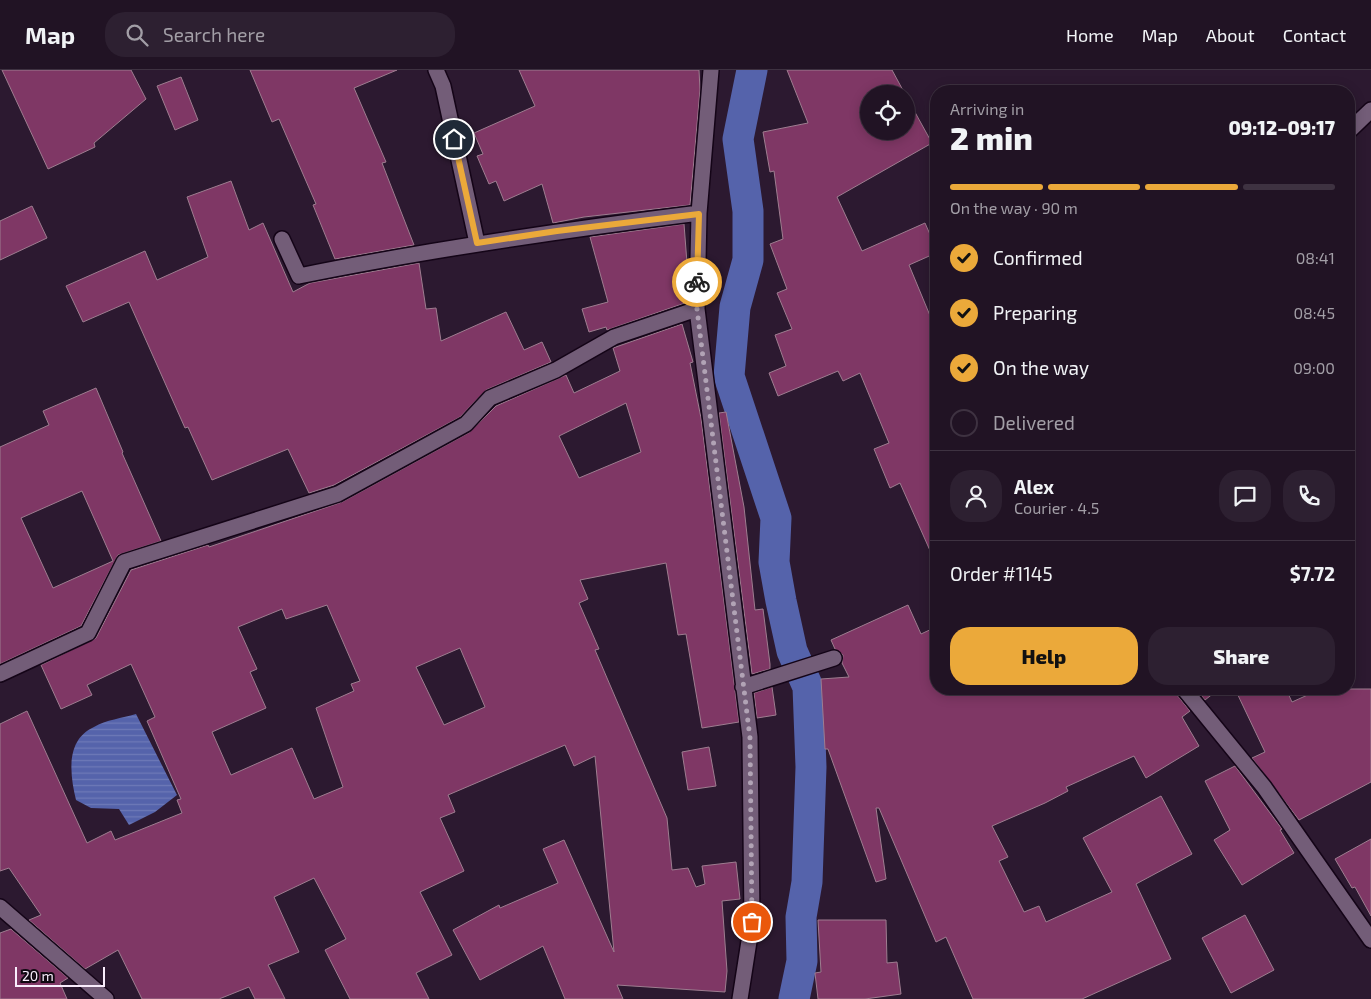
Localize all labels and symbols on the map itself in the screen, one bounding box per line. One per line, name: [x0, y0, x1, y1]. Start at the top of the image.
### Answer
pin: [433, 118, 475, 160]
courier: [672, 257, 722, 307]
pin: [731, 901, 773, 943]
scale bar: [15, 964, 105, 987]

